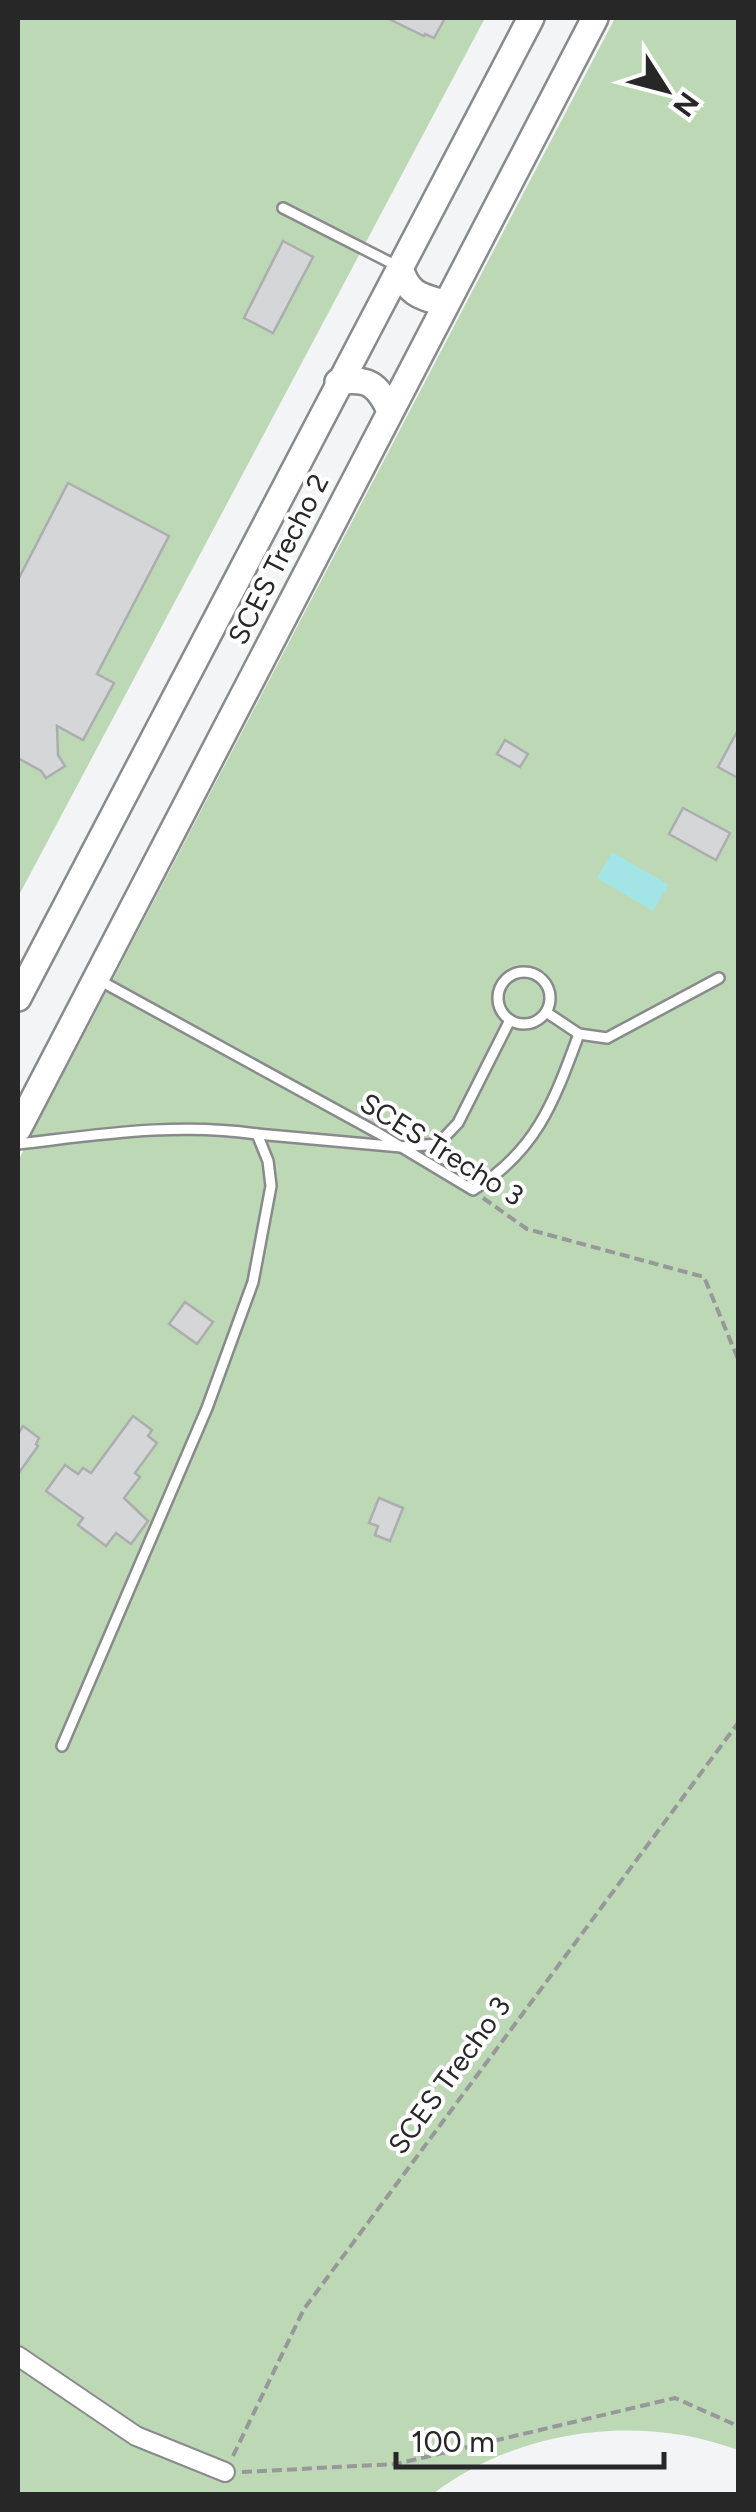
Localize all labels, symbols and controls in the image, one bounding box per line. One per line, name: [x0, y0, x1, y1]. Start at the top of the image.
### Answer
north arrow: [616, 40, 716, 140]
text: N: [666, 86, 706, 123]
street label: SCES Trecho 2: [221, 468, 335, 650]
street label: SCES Trecho 3: [354, 1085, 530, 1213]
street label: SCES Trecho 3: [381, 1990, 517, 2160]
scale bar: [396, 2407, 664, 2469]
text: 100 m: [411, 2423, 495, 2460]

